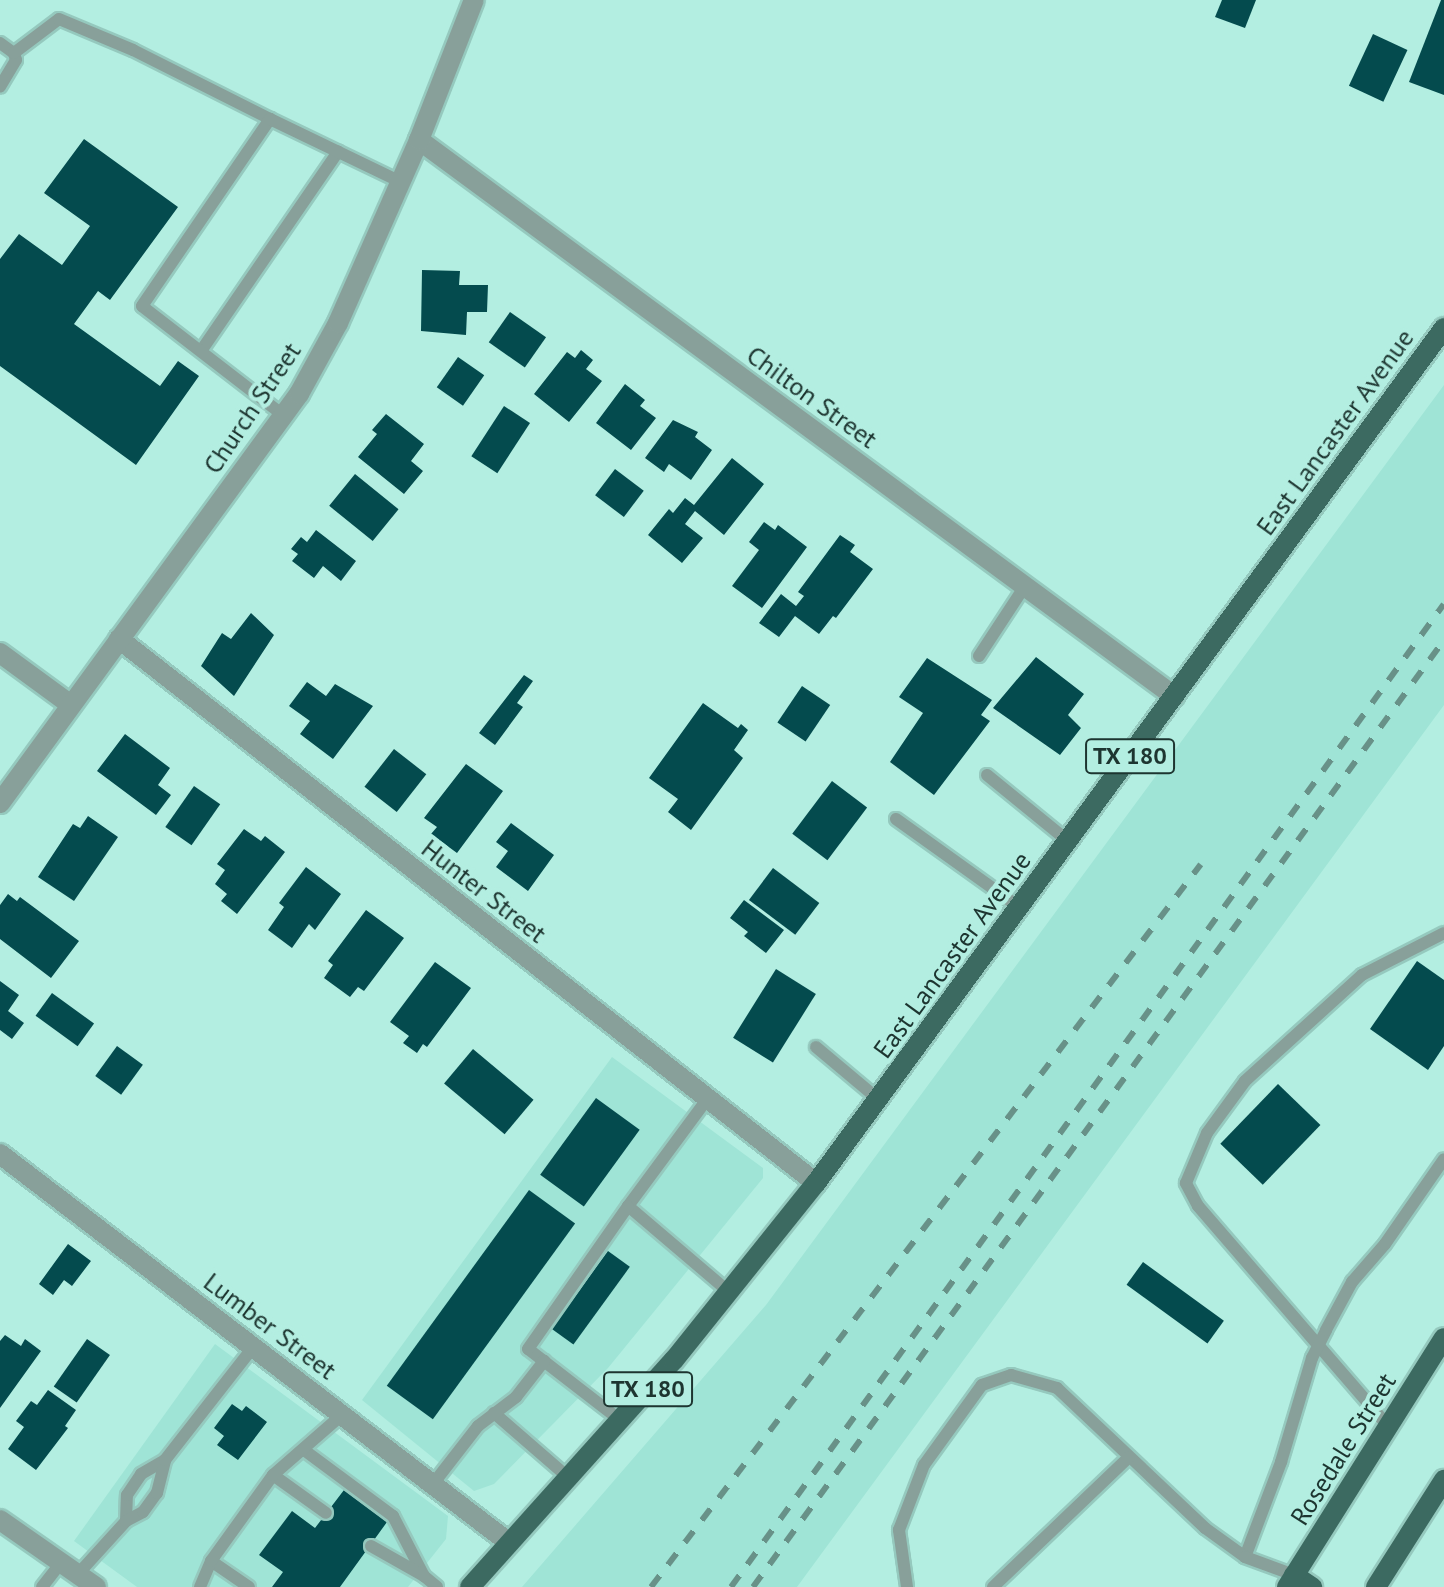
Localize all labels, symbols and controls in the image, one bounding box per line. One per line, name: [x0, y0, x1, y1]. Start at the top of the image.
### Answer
street label: East Lancaster Avenue: [1250, 323, 1420, 541]
street label: Church Street: [197, 337, 307, 479]
street label: Chilton Street: [741, 339, 883, 455]
road number: TX 180: [1084, 736, 1176, 776]
street label: Hunter Street: [415, 833, 553, 949]
street label: East Lancaster Avenue: [867, 846, 1037, 1064]
street label: Lumber Street: [198, 1266, 342, 1386]
street label: Rosedale Street: [1284, 1367, 1402, 1531]
road number: TX 180: [602, 1369, 694, 1409]

